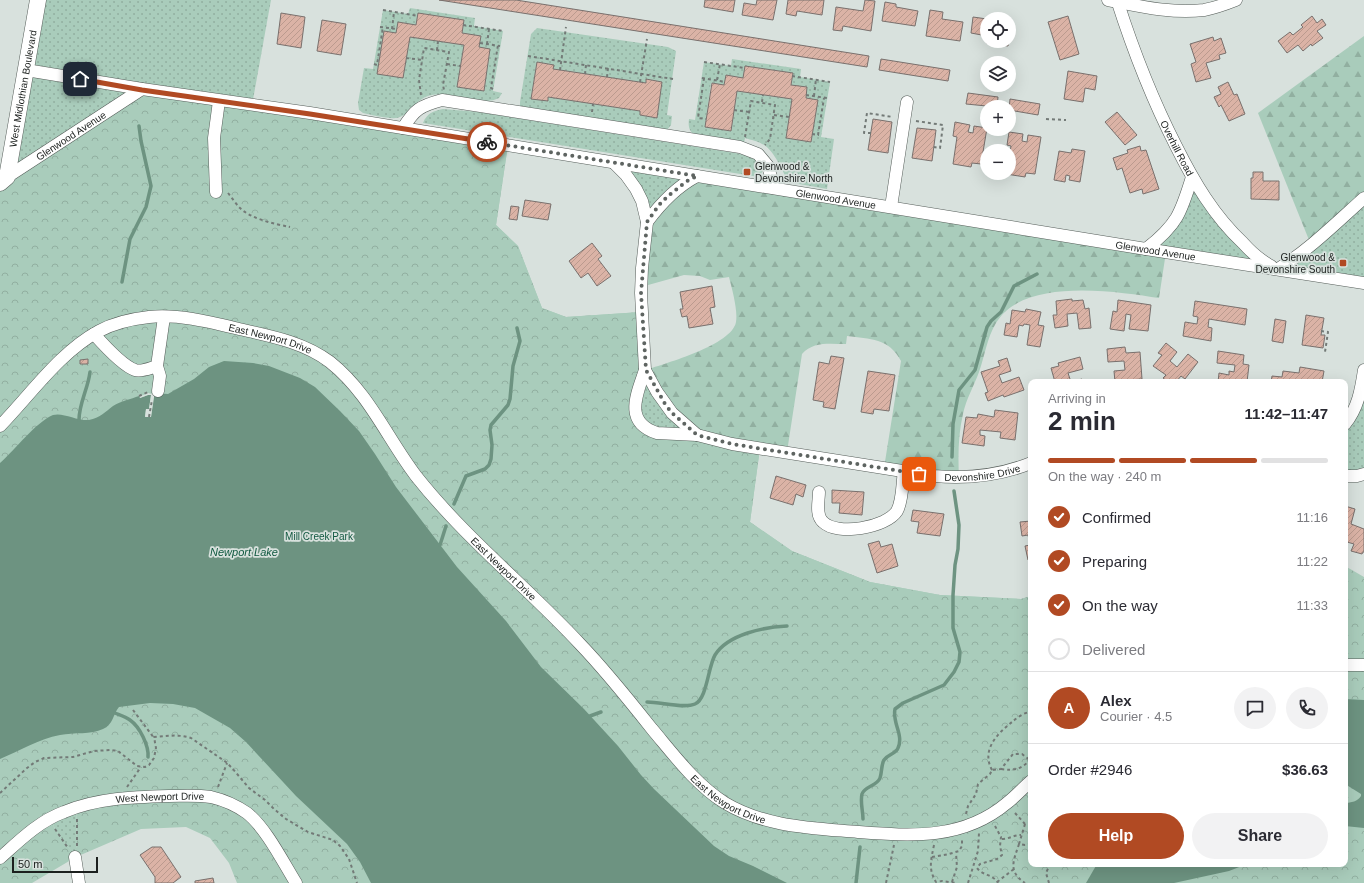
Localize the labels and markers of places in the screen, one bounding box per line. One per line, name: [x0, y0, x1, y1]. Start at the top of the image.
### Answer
pin: [63, 62, 97, 96]
place label: Glenwood & Devonshire North: [755, 161, 833, 184]
marker: Glenwood & Devonshire North: [742, 167, 752, 177]
place label: Glenwood & Devonshire South: [1256, 252, 1335, 275]
marker: Glenwood & Devonshire South: [1338, 258, 1348, 268]
pin: [902, 457, 936, 491]

